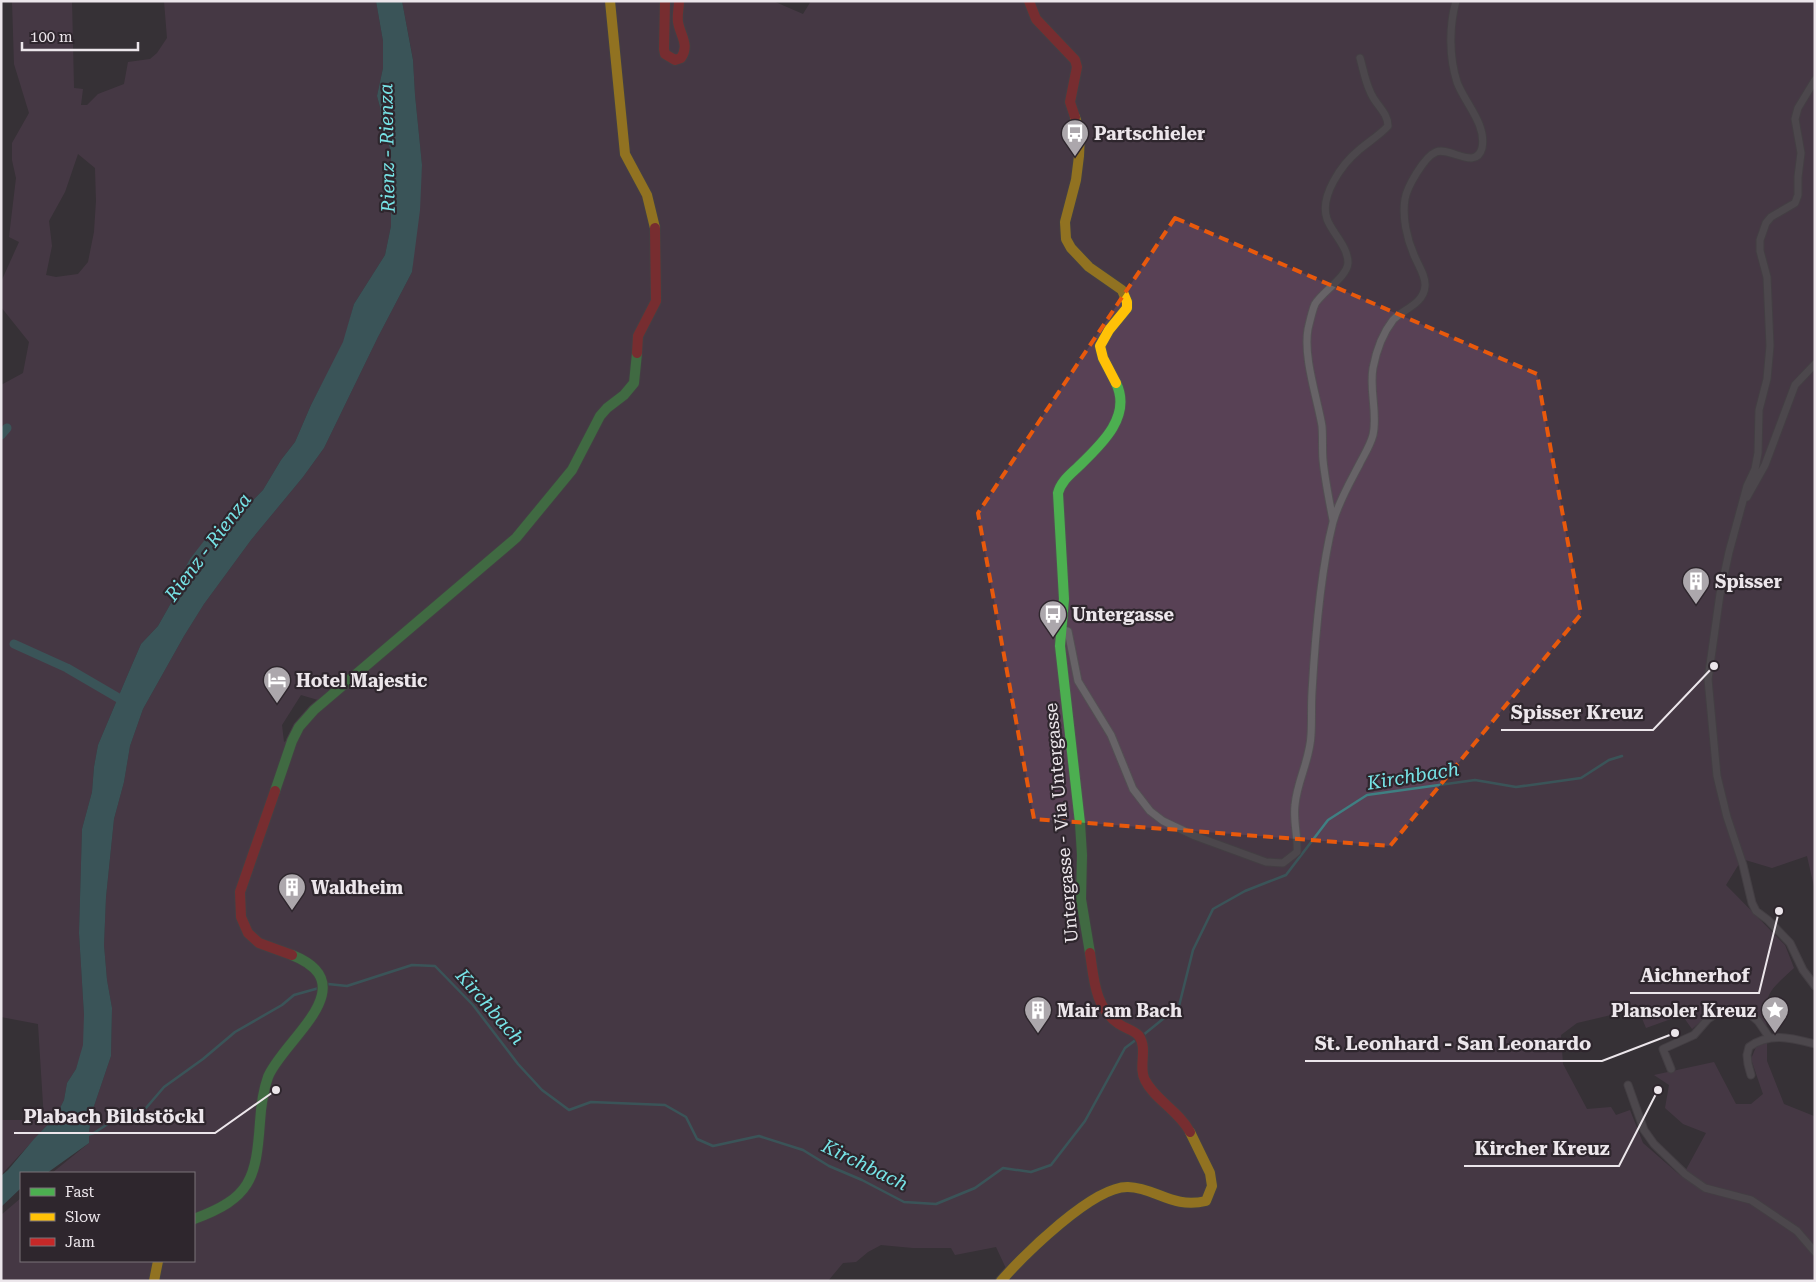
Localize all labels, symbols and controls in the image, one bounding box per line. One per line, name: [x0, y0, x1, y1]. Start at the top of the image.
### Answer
scale bar: [22, 20, 139, 52]
text: 100 m: [30, 28, 73, 46]
water label: Rienz - Rienza: [374, 83, 400, 214]
bus stop icon: Partschieler: [1060, 118, 1090, 157]
place label: Partschieler: [1094, 123, 1205, 144]
water label: Rienz - Rienza: [159, 488, 256, 606]
building icon: Spisser: [1681, 566, 1711, 605]
place label: Spisser: [1715, 571, 1782, 592]
bus stop icon: Untergasse: [1038, 599, 1068, 638]
place label: Untergasse: [1072, 604, 1174, 625]
hotel icon: Hotel Majestic: [262, 665, 292, 704]
place label: Hotel Majestic: [296, 670, 427, 691]
callout: Spisser Kreuz: [1501, 696, 1653, 730]
text: Spisser Kreuz: [1511, 701, 1643, 724]
street label: Untergasse - Via Untergasse: [1040, 702, 1082, 944]
water label: Kirchbach: [1364, 757, 1461, 795]
building icon: Waldheim: [277, 872, 307, 911]
place label: Waldheim: [311, 877, 404, 898]
callout: Aichnerhof: [1630, 959, 1759, 993]
water label: Kirchbach: [450, 964, 529, 1050]
text: Aichnerhof: [1640, 964, 1751, 987]
building icon: Mair am Bach: [1023, 995, 1053, 1034]
place icon: Plansoler Kreuz: [1760, 995, 1790, 1034]
place label: Mair am Bach: [1057, 1000, 1182, 1021]
place label: Plansoler Kreuz: [1611, 1000, 1756, 1021]
callout: St. Leonhard - San Leonardo: [1305, 1027, 1602, 1061]
text: St. Leonhard - San Leonardo: [1315, 1032, 1591, 1055]
callout: Plabach Bildstöckl: [14, 1099, 215, 1133]
text: Plabach Bildstöckl: [23, 1105, 205, 1128]
callout: Kircher Kreuz: [1464, 1132, 1619, 1166]
water label: Kirchbach: [817, 1134, 912, 1196]
text: Kircher Kreuz: [1475, 1137, 1610, 1160]
legend: [20, 1172, 195, 1262]
text: Fast: [65, 1183, 95, 1201]
text: Slow: [65, 1208, 101, 1226]
text: Jam: [65, 1233, 95, 1251]

